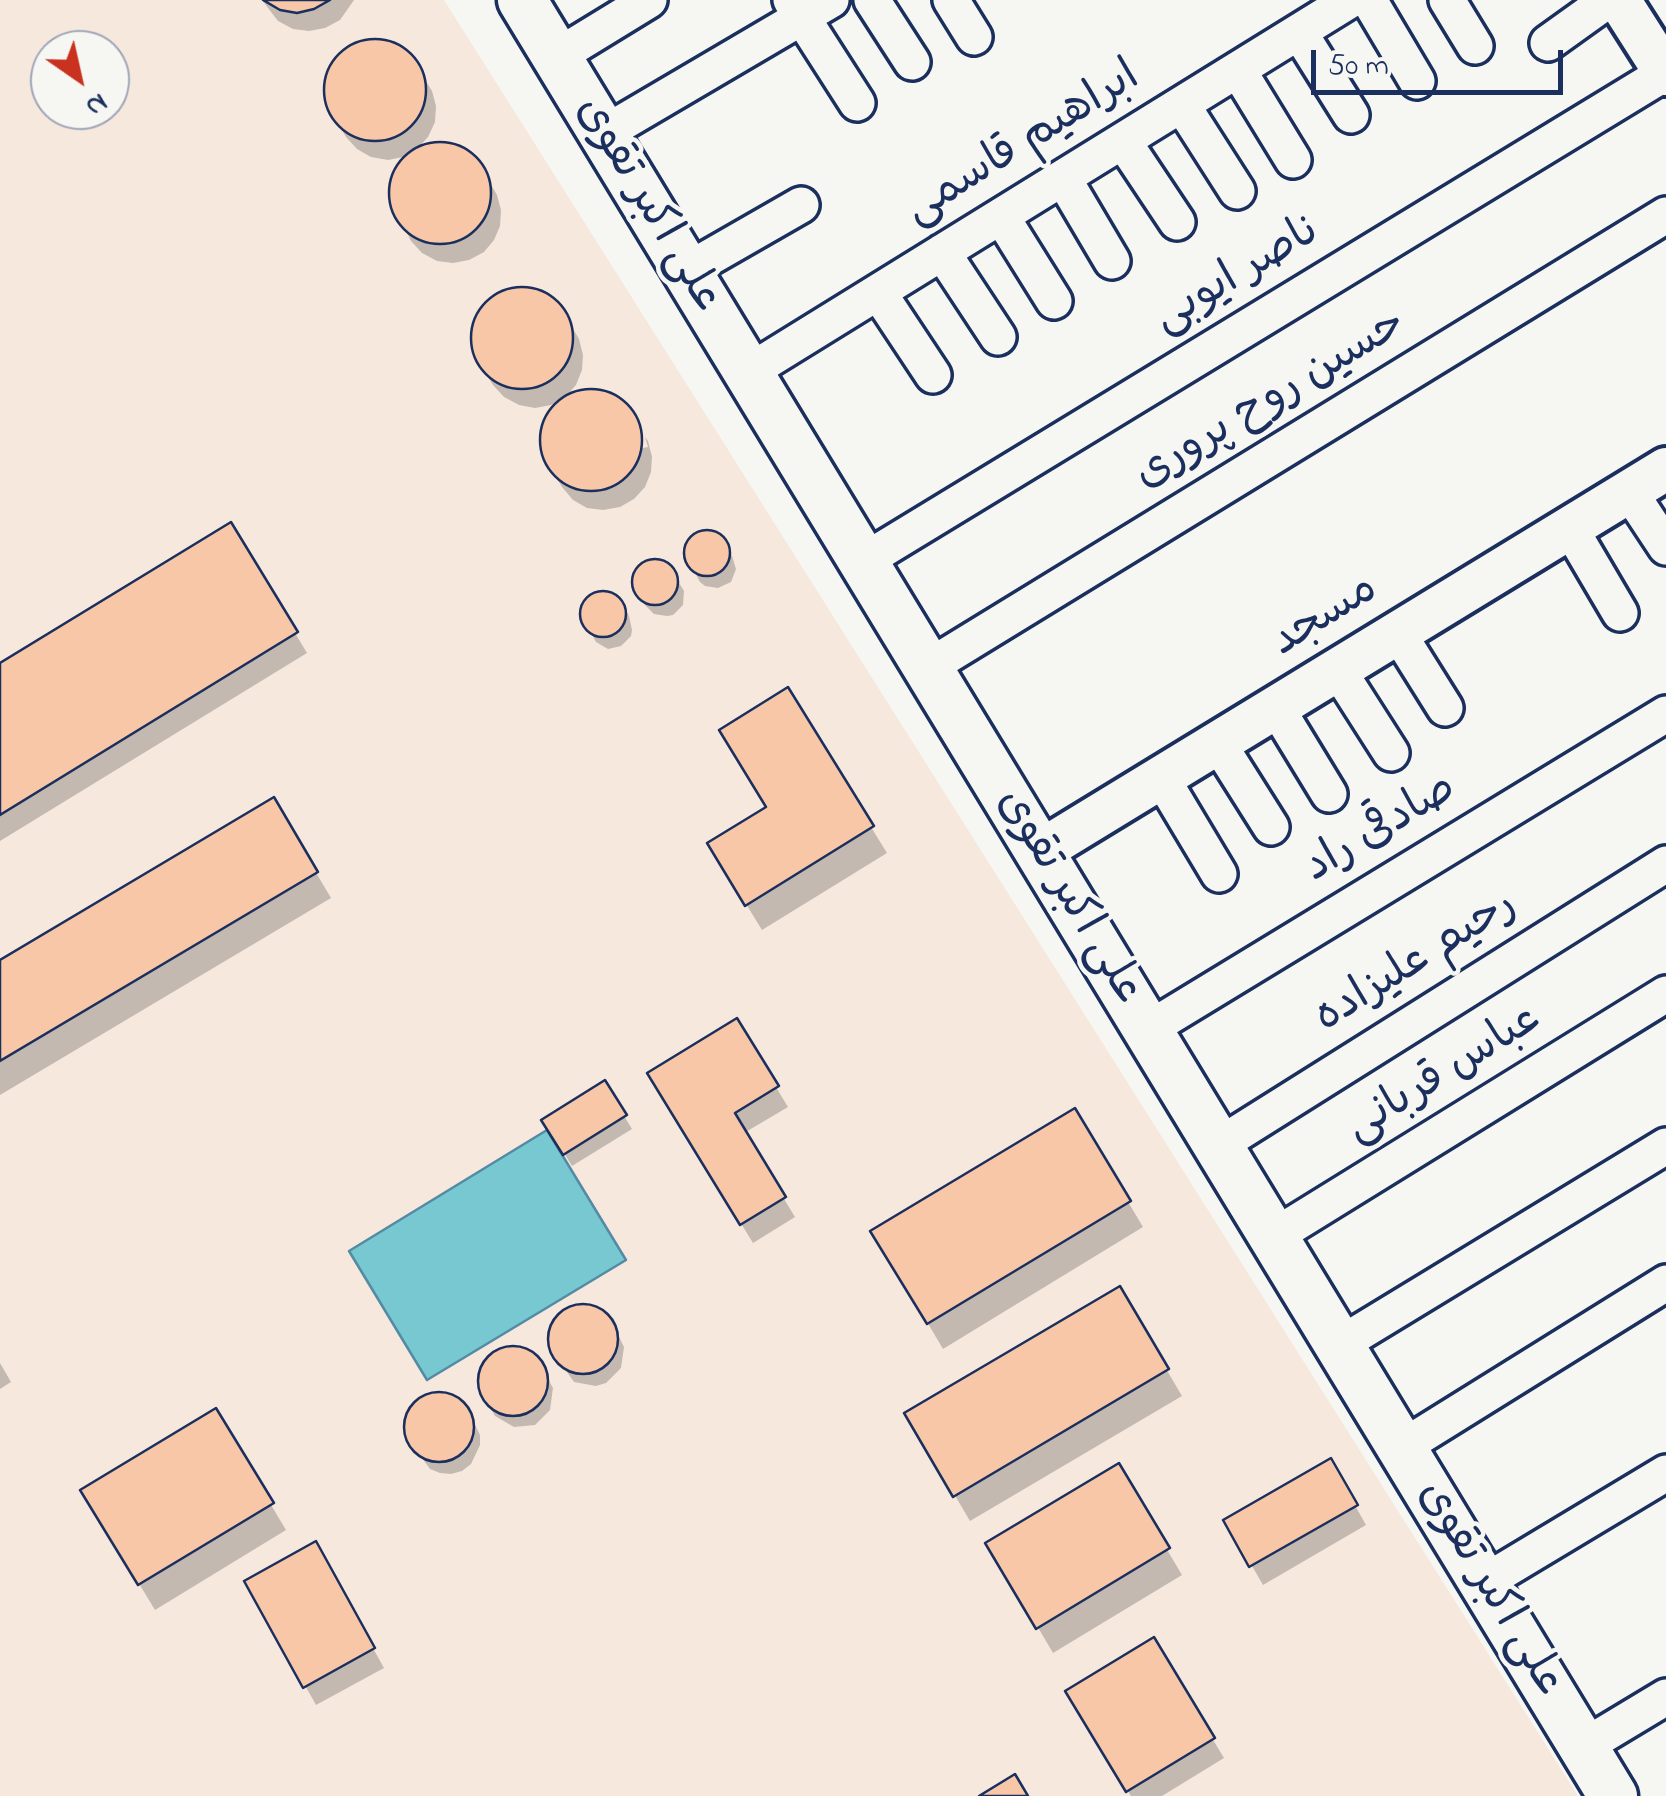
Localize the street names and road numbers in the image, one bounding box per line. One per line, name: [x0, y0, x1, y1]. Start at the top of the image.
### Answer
street label: ابراهیم قاسمی: [897, 52, 1151, 240]
street label: علی اکبر تقوی: [561, 88, 731, 324]
street label: ناصر ایوبی: [1145, 206, 1333, 348]
street label: حسین روح پروری: [1126, 300, 1418, 504]
street label: مسجد: [1263, 564, 1389, 672]
street label: صادقی راد: [1296, 764, 1468, 898]
street label: علی اکبر تقوی: [982, 780, 1152, 1016]
street label: رحیم علیزاده: [1306, 881, 1528, 1047]
street label: عباس قربانی: [1337, 995, 1553, 1157]
street label: علی اکبر تقوی: [1403, 1472, 1573, 1708]

